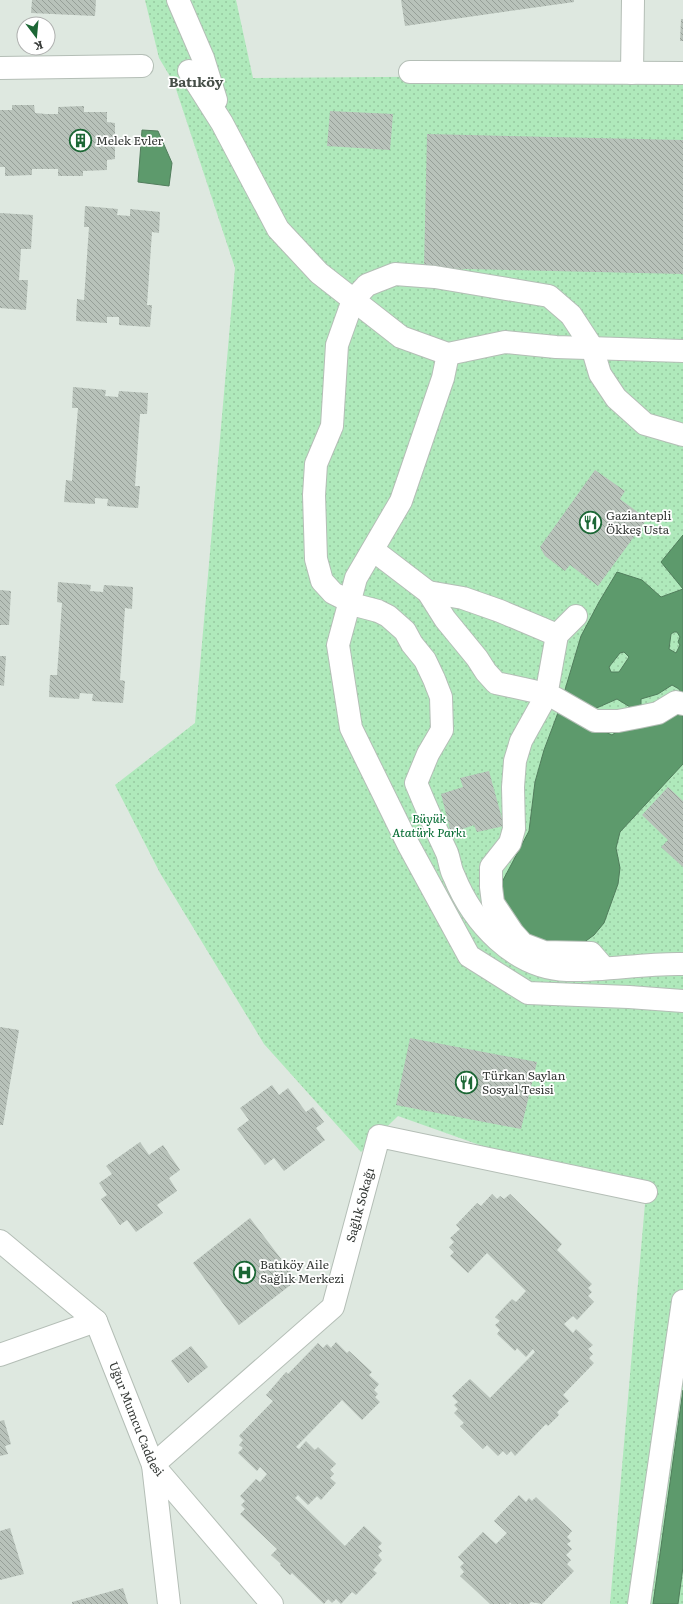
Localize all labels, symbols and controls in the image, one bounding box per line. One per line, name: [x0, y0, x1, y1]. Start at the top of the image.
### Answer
north arrow: [16, 16, 56, 56]
text: K: [32, 38, 45, 56]
district label: Batıköy: [169, 71, 224, 91]
building icon: Melek Evler: [68, 128, 94, 154]
place label: Melek Evler: [96, 131, 164, 149]
place label: Gaziantepli Ökkeş Usta: [606, 506, 671, 538]
restaurant icon: Gaziantepli Ökkeş Usta: [577, 510, 603, 536]
park label: Büyük Atatürk Parkı: [392, 809, 466, 841]
place label: Türkan Saylan Sosyal Tesisi: [482, 1066, 565, 1098]
restaurant icon: Türkan Saylan Sosyal Tesisi: [453, 1070, 479, 1096]
street label: Sağlık Sokağı: [341, 1166, 378, 1244]
place label: Batıköy Aile Sağlık Merkezi: [260, 1255, 344, 1287]
hospital icon: Batıköy Aile Sağlık Merkezi: [232, 1259, 258, 1285]
street label: Uğur Mumcu Caddesi: [105, 1359, 169, 1480]

